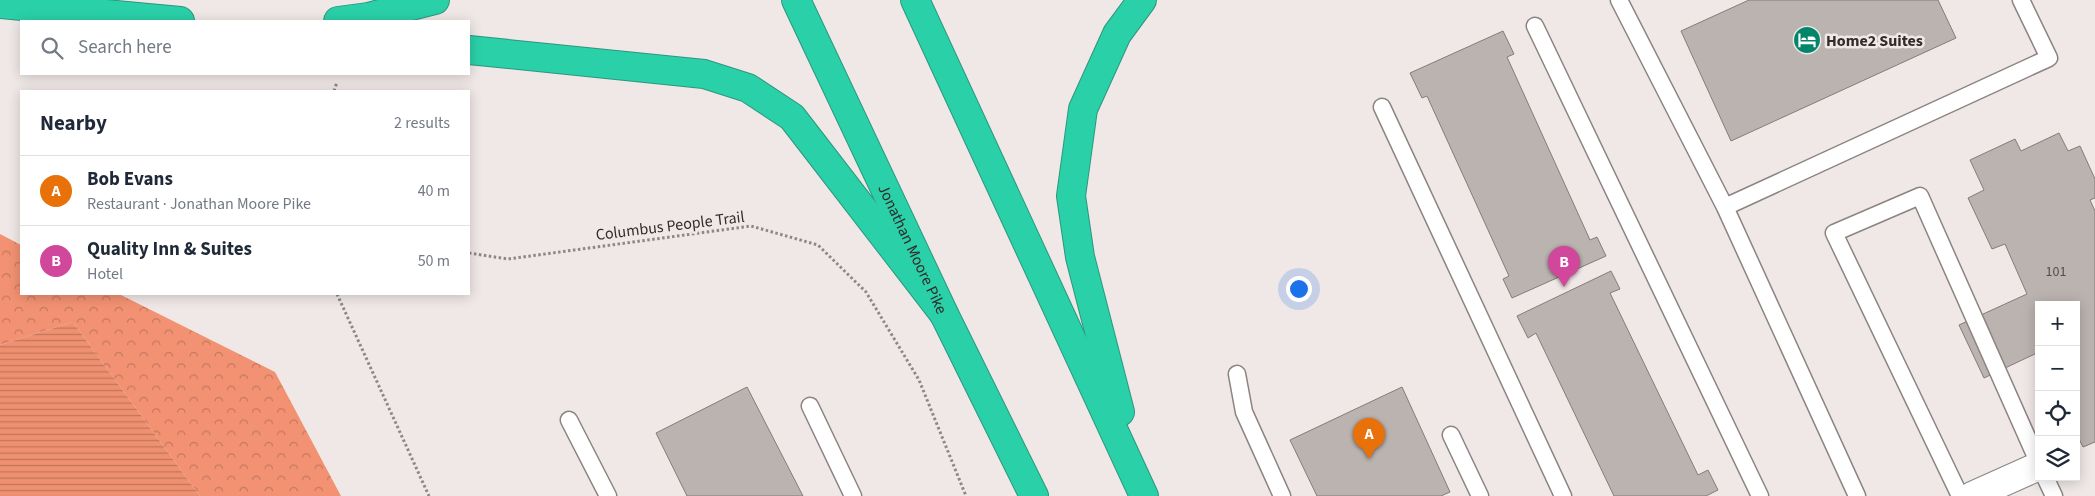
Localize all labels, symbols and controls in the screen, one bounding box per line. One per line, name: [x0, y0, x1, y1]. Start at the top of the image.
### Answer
search box: [20, 20, 470, 75]
hotel icon: Home2 Suites: [1792, 25, 1822, 55]
place label: Home2 Suites: [1826, 30, 1923, 52]
icon: search: [38, 34, 66, 62]
text: Search here: [78, 34, 172, 61]
text: Nearby: [40, 108, 107, 138]
text: 2 results: [394, 112, 450, 134]
text: Bob Evans: [87, 166, 173, 193]
text: A: [51, 180, 61, 202]
text: 40 m: [418, 180, 450, 202]
street label: Jonathan Moore Pike: [872, 181, 952, 318]
text: Restaurant · Jonathan Moore Pike: [87, 193, 311, 215]
street label: Columbus People Trail: [594, 206, 746, 246]
text: Quality Inn & Suites: [87, 236, 252, 263]
pin: B: [1548, 246, 1580, 287]
text: B: [51, 250, 61, 272]
text: 50 m: [418, 250, 450, 272]
house number: 101: [2046, 262, 2066, 282]
text: Hotel: [87, 263, 123, 285]
your location: [1286, 276, 1312, 302]
map controls: [2035, 301, 2080, 481]
button: +: [2035, 301, 2080, 346]
button: −: [2035, 346, 2080, 391]
button: locate: [2035, 391, 2080, 436]
pin: A: [1353, 418, 1385, 459]
button: layers: [2035, 436, 2080, 481]

